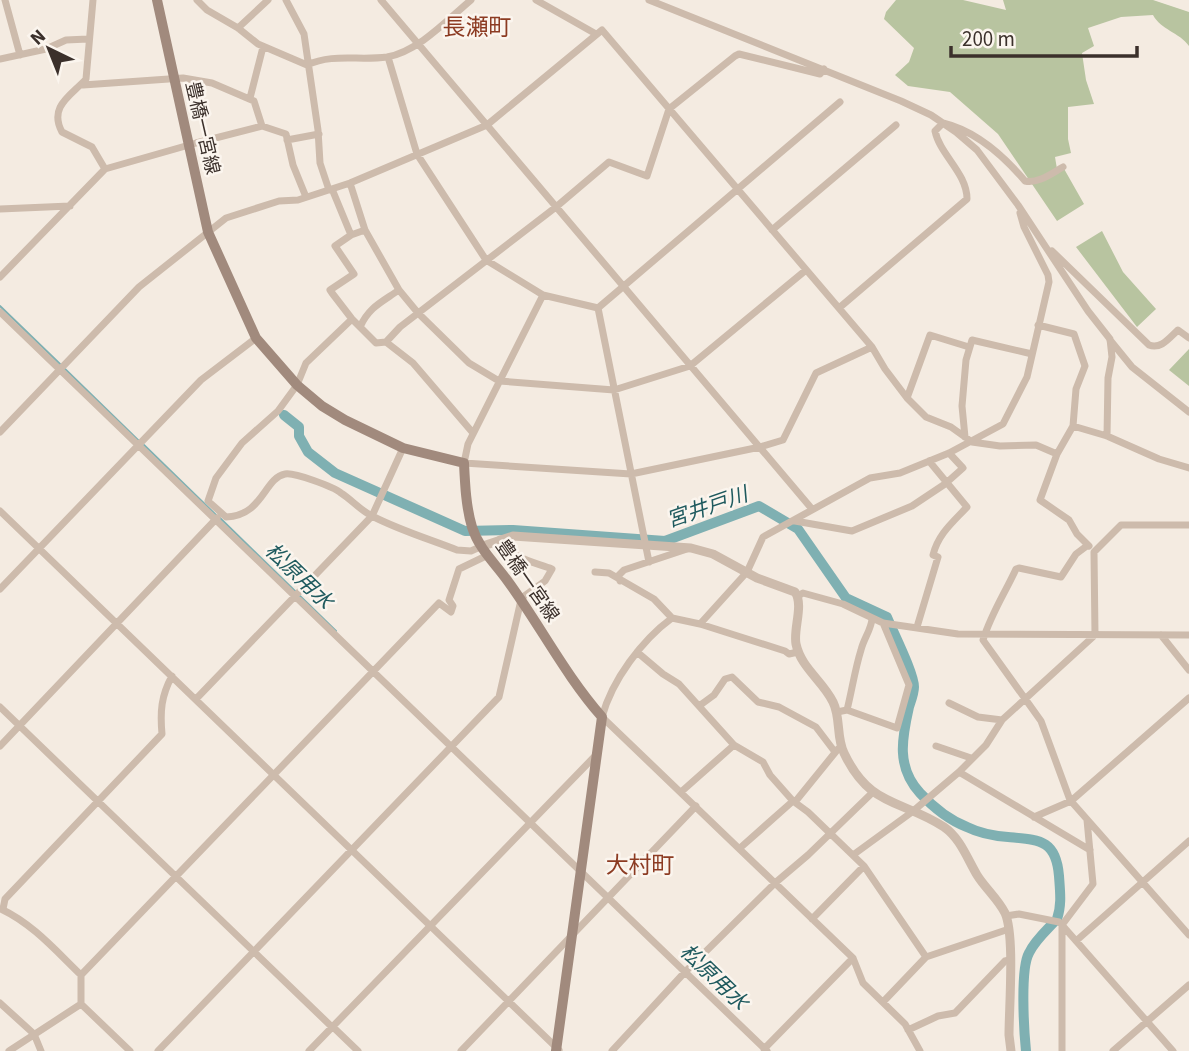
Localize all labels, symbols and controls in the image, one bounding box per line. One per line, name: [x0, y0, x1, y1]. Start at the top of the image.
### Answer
district label: 長瀬町: [443, 11, 512, 44]
north arrow: [14, 14, 84, 84]
scale bar: [951, 14, 1136, 58]
text: N: [25, 23, 52, 52]
text: 200 m: [962, 24, 1015, 54]
street label: 豊橋一宮線: [178, 79, 226, 177]
water label: 宮井戸川: [662, 478, 753, 535]
street label: 豊橋一宮線: [489, 534, 565, 628]
water label: 松原用水: [258, 536, 341, 617]
district label: 大村町: [606, 849, 675, 882]
water label: 松原用水: [673, 937, 756, 1018]

